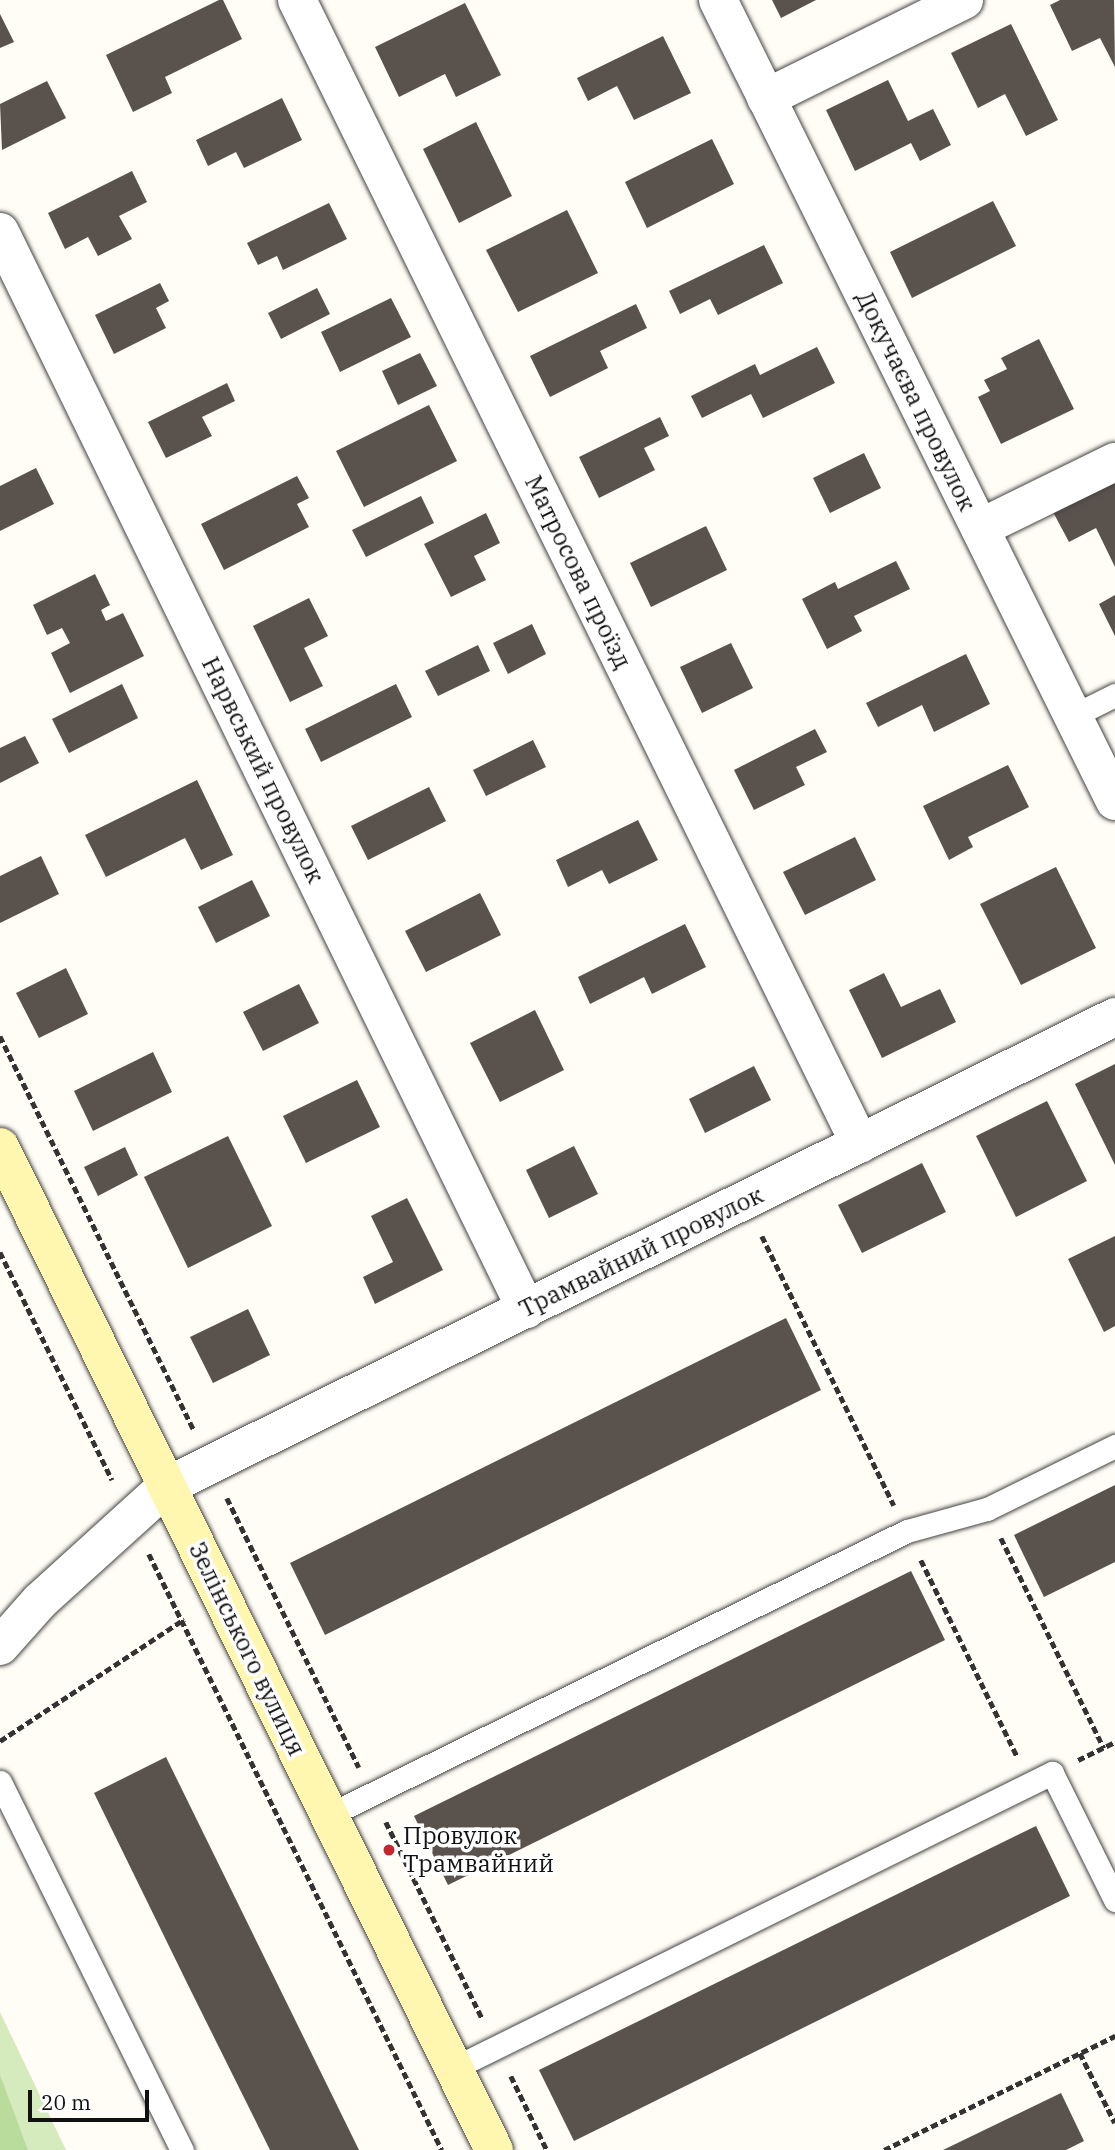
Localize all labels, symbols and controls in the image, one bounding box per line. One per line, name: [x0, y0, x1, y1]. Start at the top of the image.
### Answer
street label: Докучаєва провулок: [850, 286, 982, 516]
street label: Матросова проїзд: [519, 471, 637, 673]
street label: Нарвський провулок: [196, 652, 330, 888]
street label: Трамвайний провулок: [514, 1180, 768, 1324]
street label: Зелінського вулиця: [183, 1538, 311, 1760]
place label: Провулок Трамвайний: [403, 1822, 554, 1878]
marker: Провулок Трамвайний: [381, 1842, 397, 1858]
scale bar: [32, 2076, 152, 2120]
text: 20 m: [41, 2088, 91, 2116]

